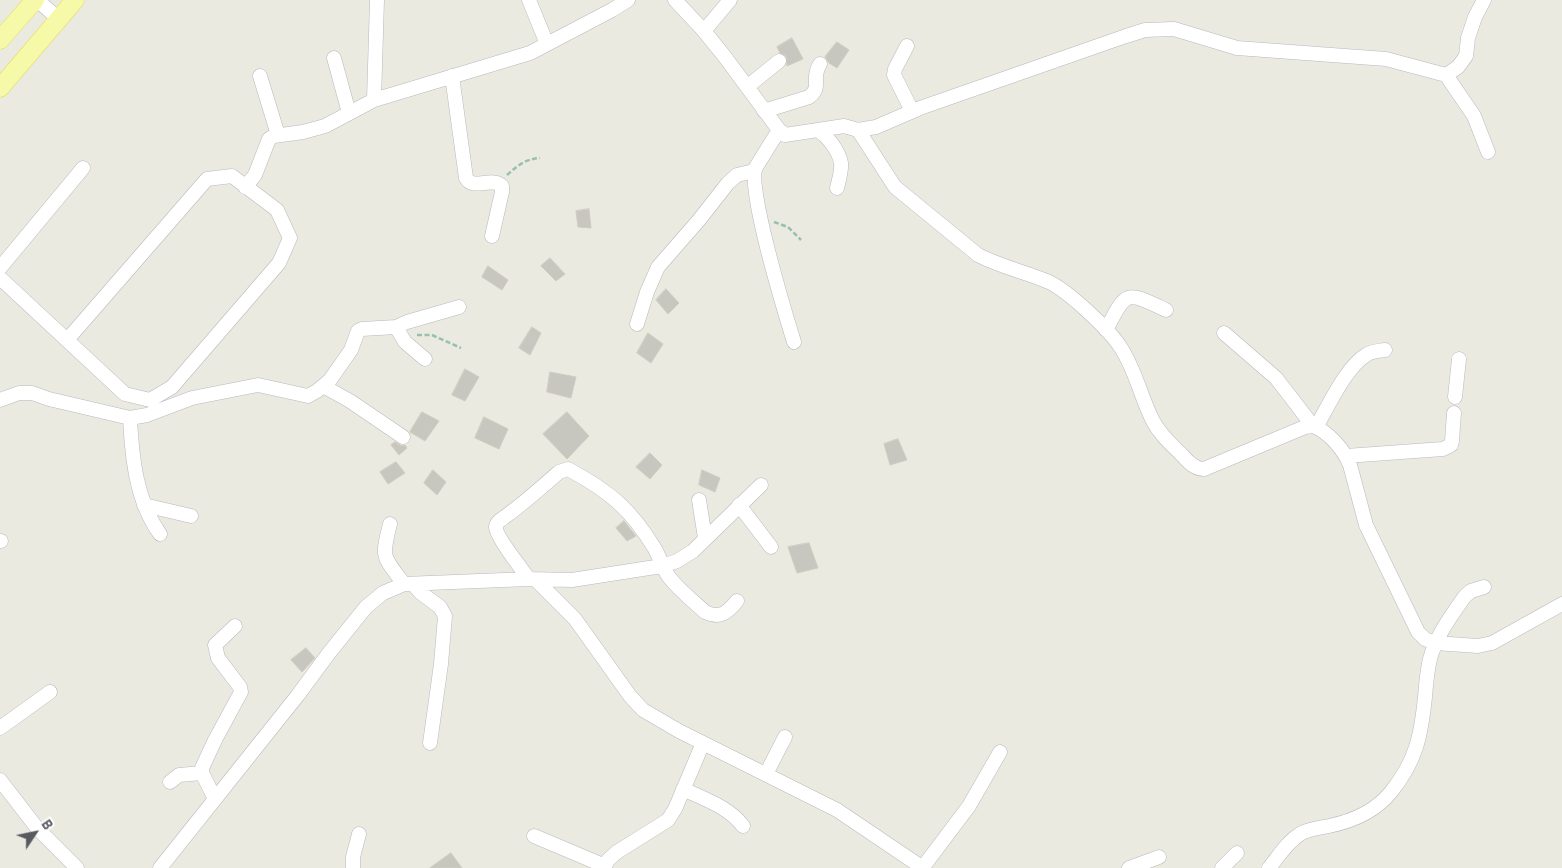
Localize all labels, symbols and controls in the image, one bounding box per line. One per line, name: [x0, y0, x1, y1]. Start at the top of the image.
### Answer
north arrow: [10, 808, 60, 858]
text: B: [38, 816, 57, 833]

